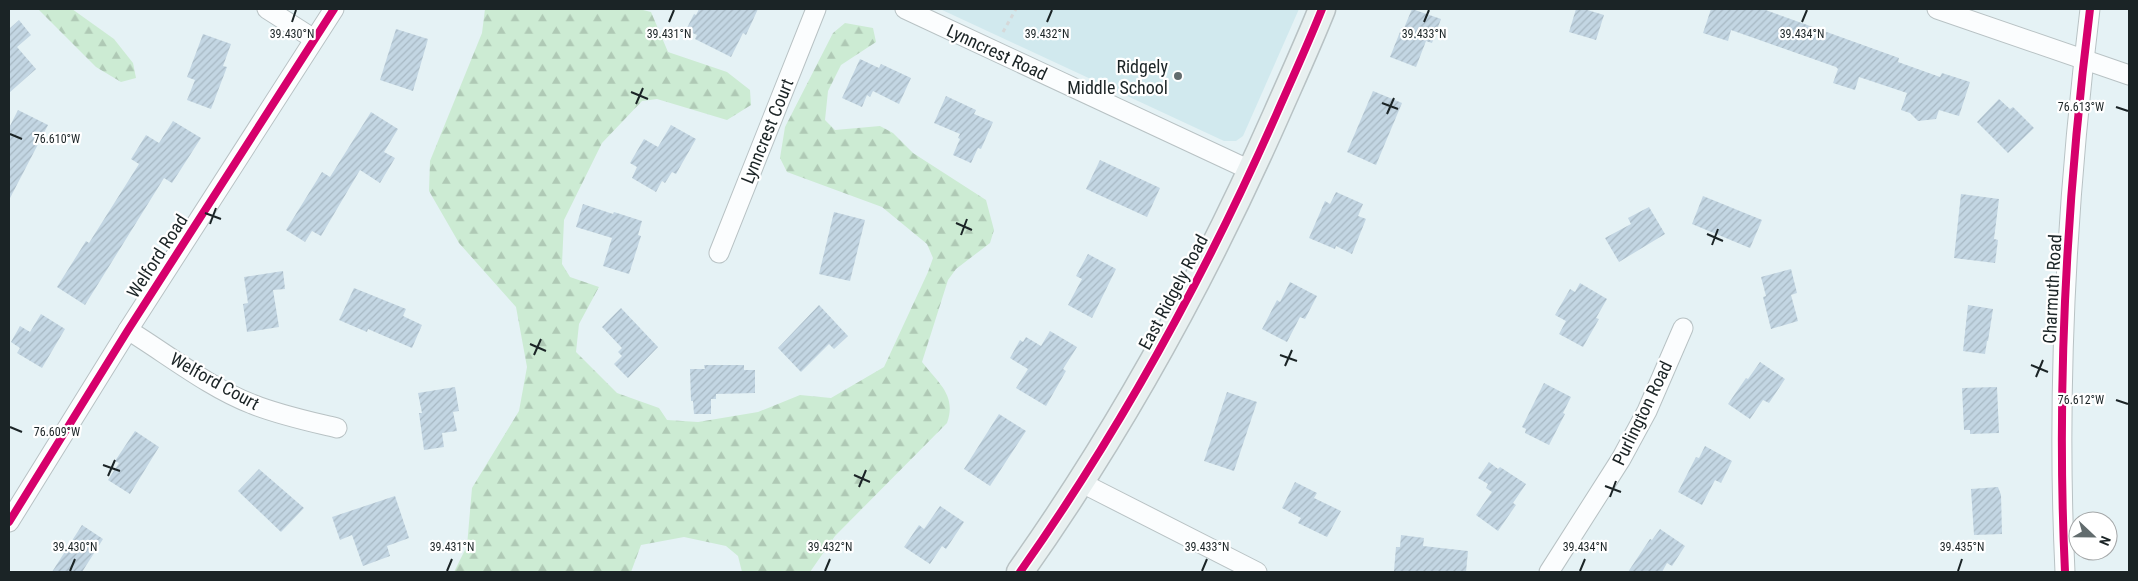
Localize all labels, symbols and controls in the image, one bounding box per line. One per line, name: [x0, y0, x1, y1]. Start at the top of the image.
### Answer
street label: Lynncrest Road: [944, 20, 1050, 84]
text: 39.430°N: [270, 27, 314, 41]
text: 39.431°N: [647, 27, 691, 41]
text: 39.432°N: [1025, 27, 1069, 41]
text: 39.433°N: [1402, 27, 1446, 41]
text: 39.434°N: [1780, 27, 1824, 41]
place label: Ridgely Middle School: [1067, 56, 1168, 98]
marker: Ridgely Middle School: [1172, 70, 1184, 82]
street label: Lynncrest Court: [736, 75, 798, 187]
text: 76.613°W: [2058, 100, 2104, 114]
text: 76.610°W: [34, 132, 80, 146]
street label: Welford Road: [122, 210, 192, 302]
street label: East Ridgely Road: [1134, 231, 1212, 353]
street label: Charmuth Road: [2039, 234, 2065, 344]
street label: Welford Court: [167, 348, 263, 414]
street label: Purlington Road: [1608, 358, 1676, 468]
text: 76.612°W: [2058, 393, 2104, 407]
text: 76.609°W: [34, 425, 80, 439]
north arrow: [2068, 511, 2118, 561]
text: N: [2096, 534, 2114, 548]
text: 39.430°N: [53, 540, 97, 554]
text: 39.431°N: [430, 540, 474, 554]
text: 39.432°N: [808, 540, 852, 554]
text: 39.433°N: [1185, 540, 1229, 554]
text: 39.434°N: [1563, 540, 1607, 554]
text: 39.435°N: [1940, 540, 1984, 554]

